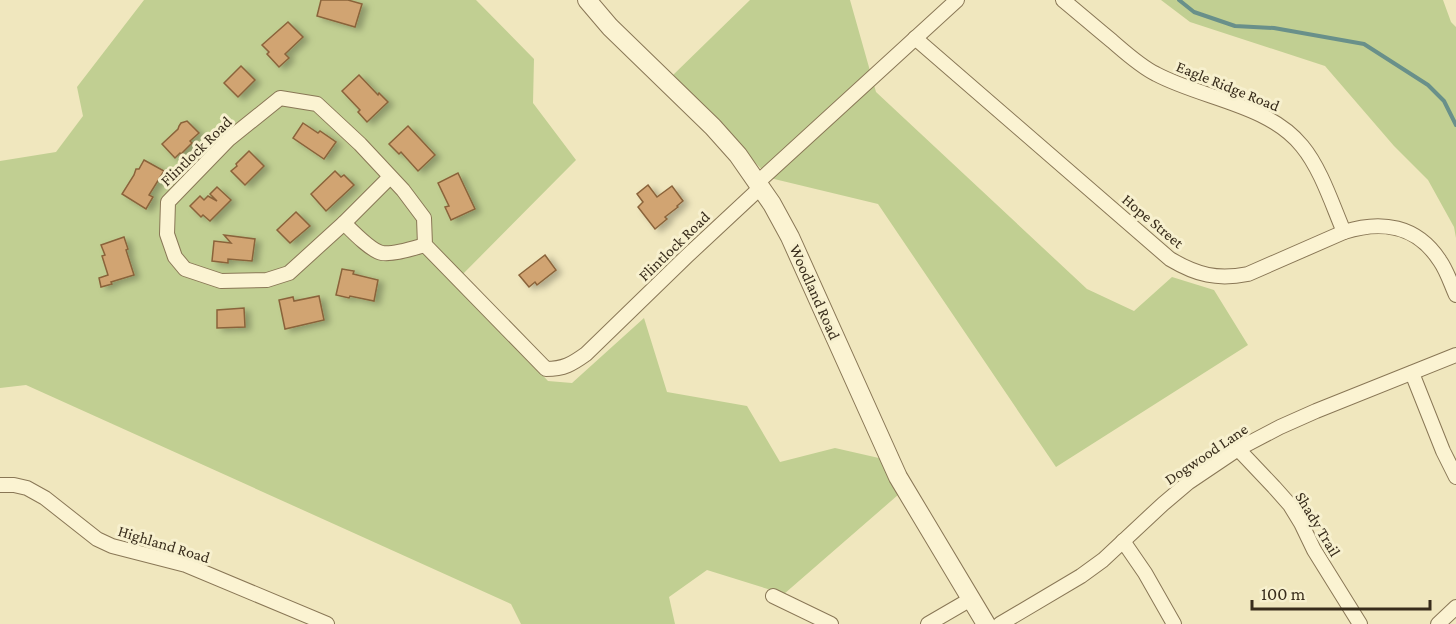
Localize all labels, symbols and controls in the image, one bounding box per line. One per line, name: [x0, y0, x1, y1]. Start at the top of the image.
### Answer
street label: Eagle Ridge Road: [1174, 58, 1283, 116]
street label: Flintlock Road: [157, 113, 235, 189]
street label: Hope Street: [1118, 191, 1187, 253]
street label: Flintlock Road: [635, 208, 713, 284]
street label: Woodland Road: [786, 242, 844, 343]
street label: Dogwood Lane: [1161, 420, 1251, 489]
street label: Shady Trail: [1291, 489, 1344, 560]
street label: Highland Road: [116, 522, 212, 567]
scale bar: [1252, 573, 1430, 611]
text: 100 m: [1261, 584, 1306, 604]

